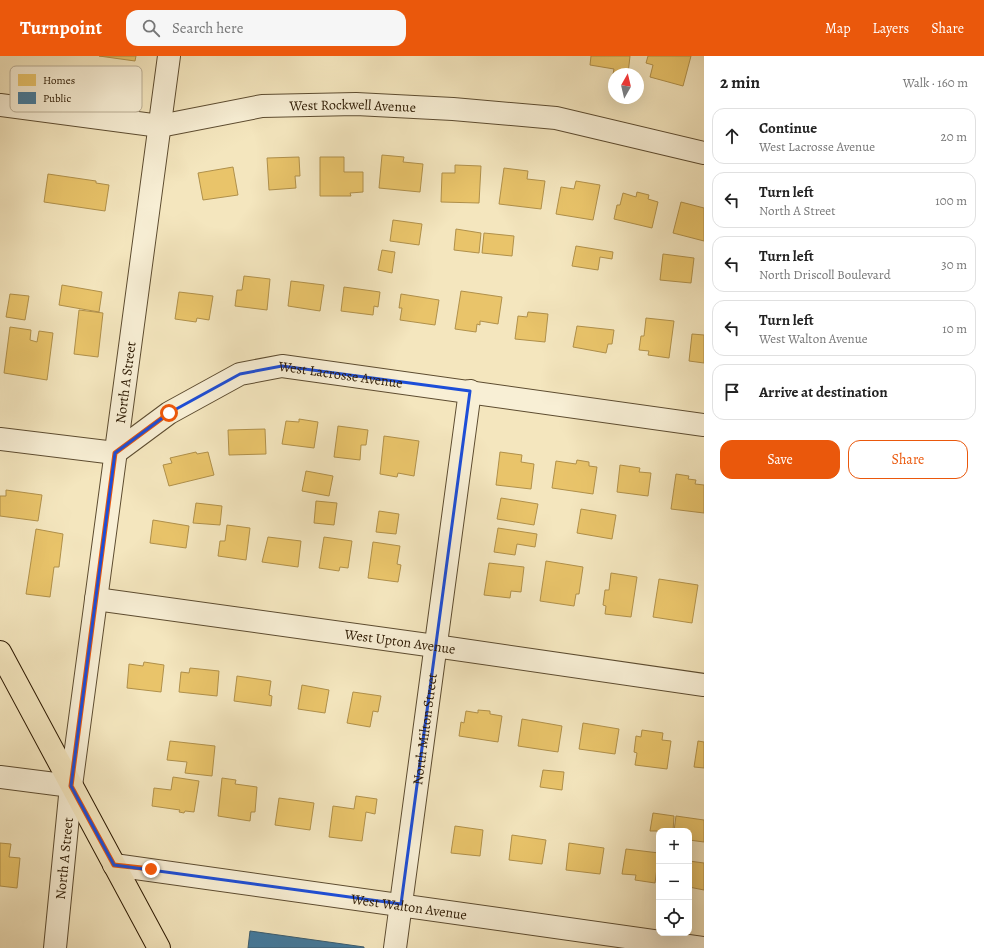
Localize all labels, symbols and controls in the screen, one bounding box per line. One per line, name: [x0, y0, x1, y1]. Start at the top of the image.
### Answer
search box: [126, 10, 406, 46]
text: Turnpoint: [20, 15, 102, 41]
icon: search: [140, 17, 162, 39]
text: Search here: [172, 18, 243, 38]
text: Map: [825, 19, 851, 38]
text: Layers: [873, 19, 909, 38]
text: Share: [931, 19, 964, 38]
legend: [10, 66, 142, 112]
north arrow: [608, 68, 644, 104]
text: 2 min: [720, 71, 760, 94]
text: Homes: [43, 73, 75, 88]
text: Walk · 160 m: [903, 74, 968, 91]
text: Public: [43, 91, 71, 106]
street label: West Rockwell Avenue: [288, 95, 416, 117]
text: Continue: [759, 118, 817, 138]
icon: ahead: [721, 125, 743, 147]
text: 20 m: [941, 128, 967, 145]
text: West Lacrosse Avenue: [759, 138, 875, 155]
text: Turn left: [759, 182, 814, 202]
icon: left: [721, 189, 743, 211]
text: 100 m: [935, 192, 967, 209]
text: North A Street: [759, 202, 835, 219]
text: Turn left: [759, 246, 814, 266]
icon: left: [721, 253, 743, 275]
text: 30 m: [941, 256, 967, 273]
text: North Driscoll Boulevard: [759, 266, 891, 283]
text: Turn left: [759, 310, 814, 330]
icon: left: [721, 317, 743, 339]
text: 10 m: [942, 320, 967, 337]
text: West Walton Avenue: [759, 330, 868, 347]
street label: North A Street: [111, 340, 141, 425]
street label: West Lacrosse Avenue: [276, 356, 404, 393]
icon: arrive: [721, 381, 743, 403]
text: Arrive at destination: [759, 382, 888, 402]
route start: [160, 404, 178, 422]
button: Save: [720, 440, 840, 479]
button: Share: [848, 440, 968, 479]
street label: West Upton Avenue: [342, 624, 457, 659]
street label: North Milton Street: [408, 672, 442, 786]
street label: North A Street: [51, 816, 78, 900]
map controls: [656, 828, 692, 936]
button: +: [656, 828, 692, 864]
route end: [142, 860, 160, 878]
button: −: [656, 864, 692, 900]
street label: West Walton Avenue: [349, 889, 468, 925]
button: locate: [656, 900, 692, 936]

